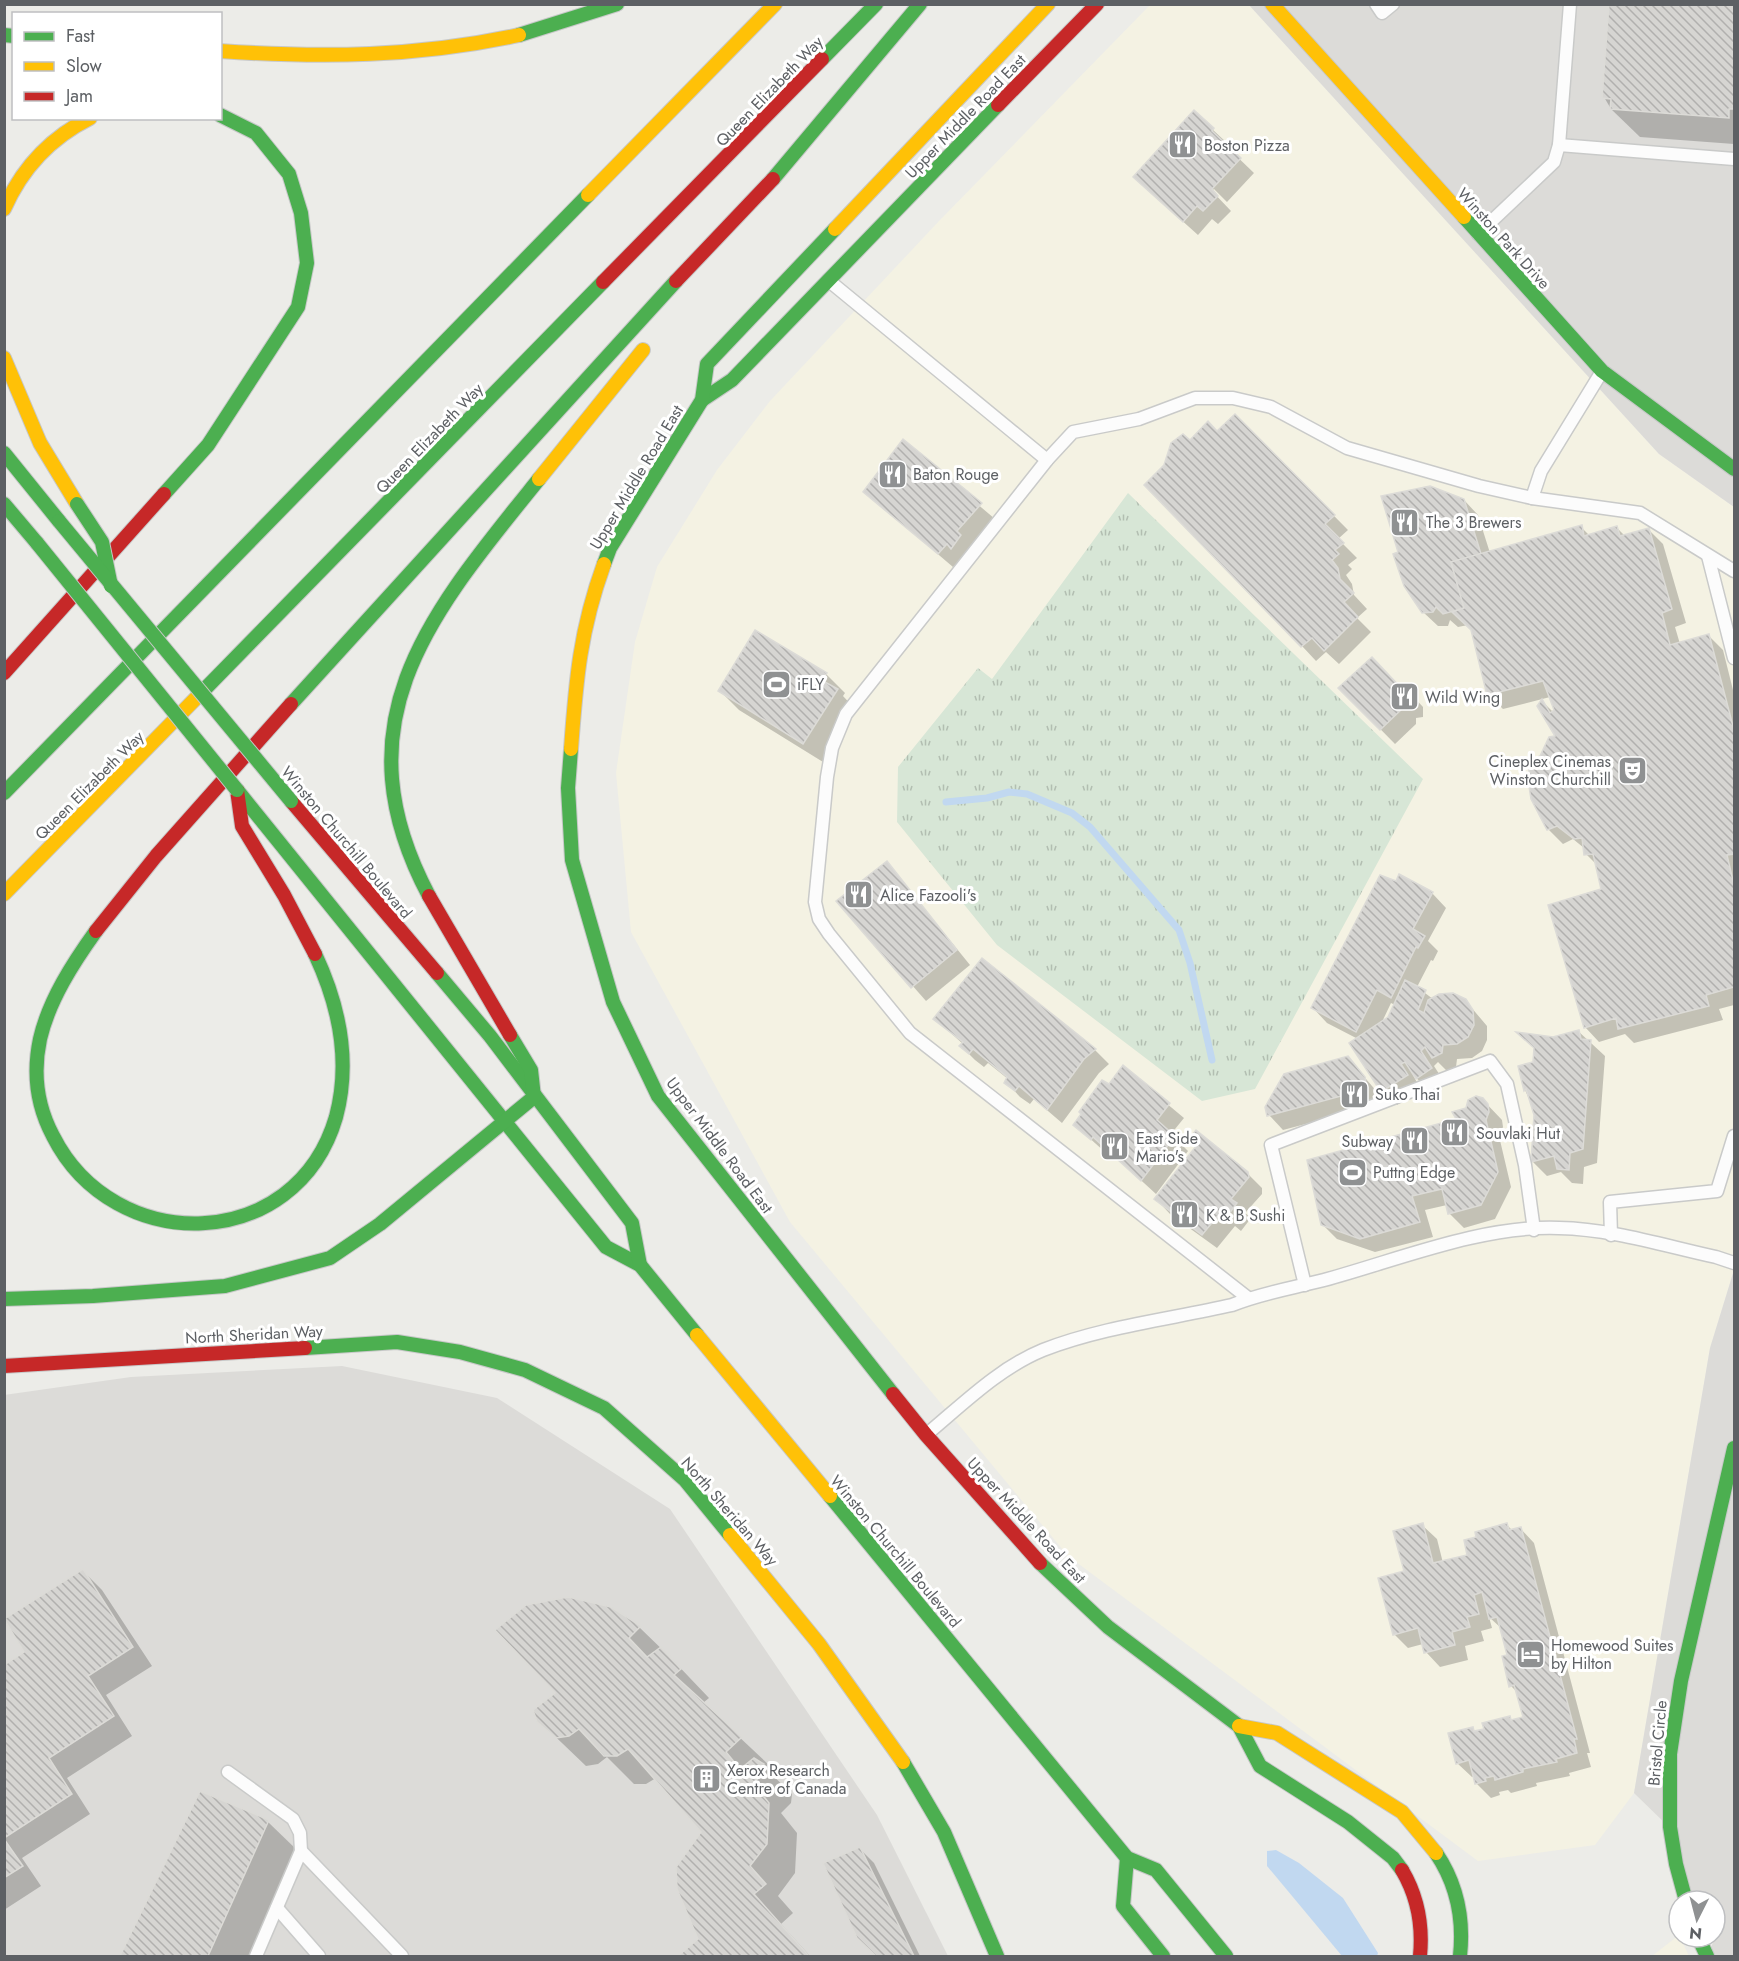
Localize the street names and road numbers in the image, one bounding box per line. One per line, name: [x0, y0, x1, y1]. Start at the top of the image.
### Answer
street label: Queen Elizabeth Way: [710, 30, 829, 152]
street label: Upper Middle Road East: [900, 49, 1031, 184]
street label: Winston Park Drive: [1452, 183, 1556, 294]
street label: Queen Elizabeth Way: [370, 377, 489, 499]
street label: Upper Middle Road East: [584, 401, 689, 554]
street label: Queen Elizabeth Way: [30, 725, 150, 845]
street label: Winston Churchill Boulevard: [276, 761, 417, 924]
street label: Upper Middle Road East: [661, 1073, 779, 1218]
street label: North Sheridan Way: [185, 1319, 324, 1350]
street label: North Sheridan Way: [676, 1452, 784, 1572]
street label: Upper Middle Road East: [962, 1452, 1091, 1589]
street label: Winston Churchill Boulevard: [825, 1470, 966, 1633]
street label: Bristol Circle: [1642, 1699, 1673, 1787]

